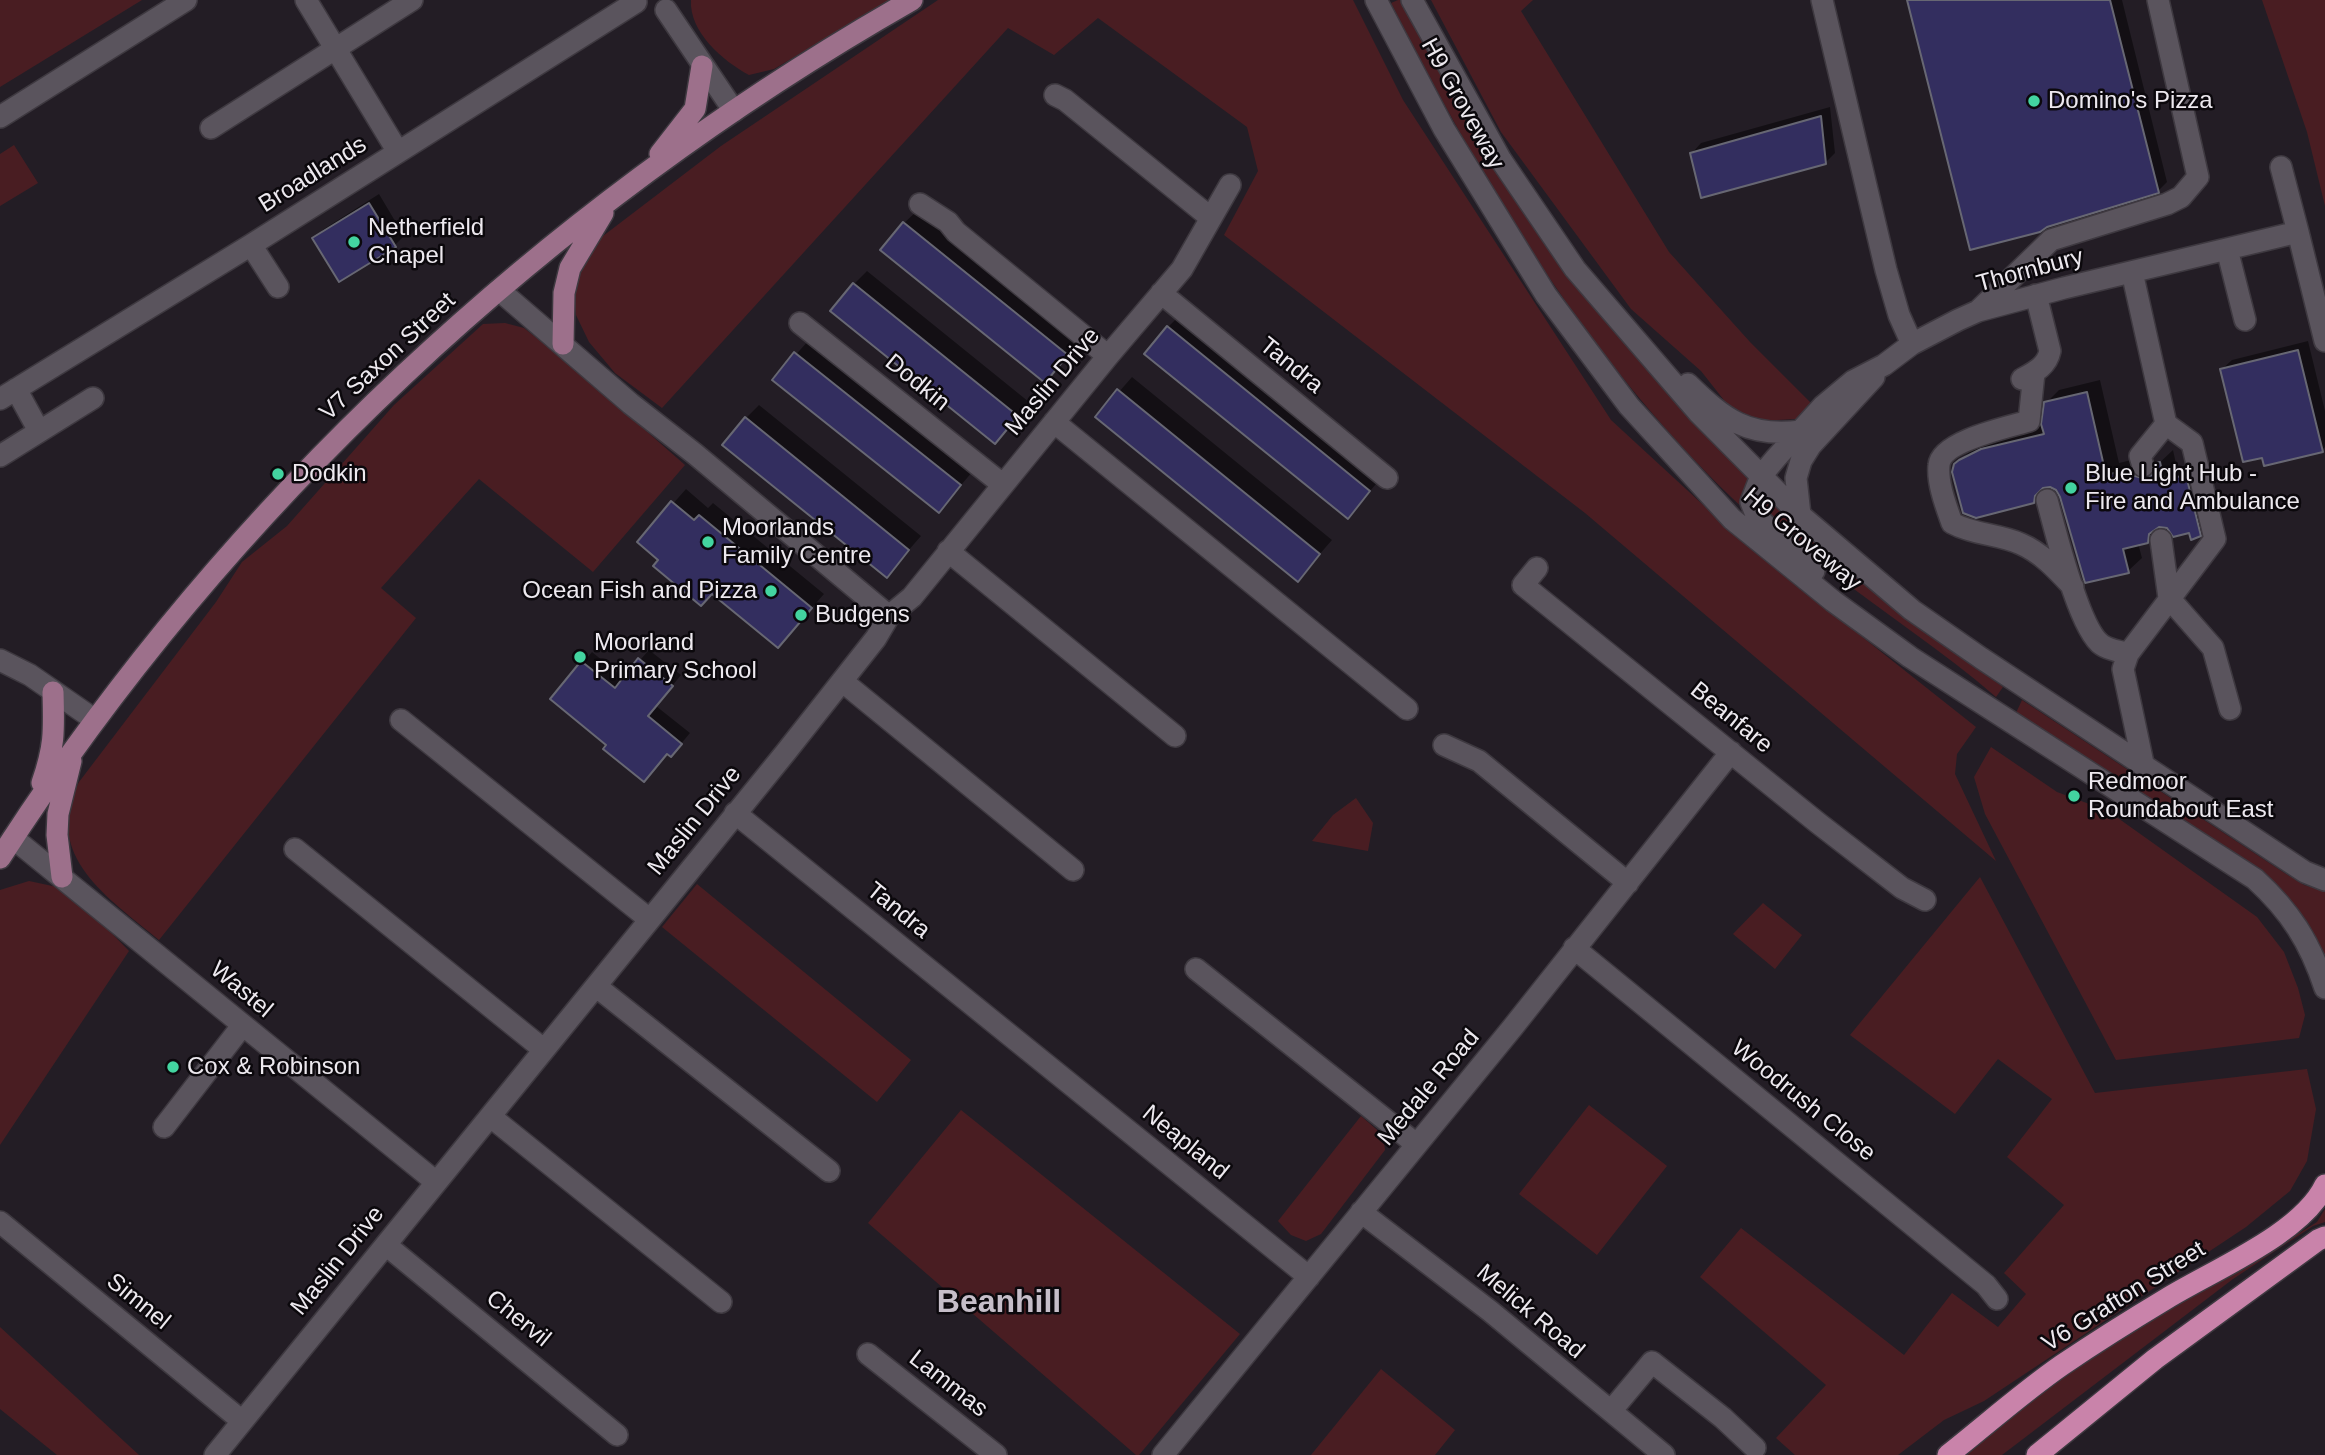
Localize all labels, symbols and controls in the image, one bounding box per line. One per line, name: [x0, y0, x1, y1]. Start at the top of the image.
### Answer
street label: H9 Groveway: [1414, 33, 1510, 175]
place label: Domino's Pizza: [2048, 87, 2213, 115]
marker: Domino's Pizza: [2026, 93, 2042, 109]
street label: Broadlands: [254, 131, 372, 219]
place label: Netherfield Chapel: [368, 214, 484, 270]
marker: Netherfield Chapel: [346, 234, 362, 250]
street label: Thornbury: [1973, 243, 2087, 299]
street label: V7 Saxon Street: [314, 287, 462, 427]
street label: Maslin Drive: [1000, 322, 1106, 442]
street label: Tandra: [1253, 332, 1329, 400]
street label: Dodkin: [879, 348, 955, 418]
place label: Dodkin: [292, 460, 367, 488]
place label: Blue Light Hub - Fire and Ambulance: [2085, 460, 2300, 516]
marker: Dodkin: [270, 466, 286, 482]
marker: Blue Light Hub - Fire and Ambulance: [2063, 480, 2079, 496]
street label: H9 Groveway: [1737, 482, 1867, 598]
place label: Moorlands Family Centre: [722, 514, 871, 570]
marker: Moorlands Family Centre: [700, 534, 716, 550]
place label: Ocean Fish and Pizza: [522, 577, 757, 605]
marker: Ocean Fish and Pizza: [763, 583, 779, 599]
place label: Budgens: [815, 601, 910, 629]
marker: Budgens: [793, 607, 809, 623]
place label: Moorland Primary School: [594, 629, 757, 685]
marker: Moorland Primary School: [572, 649, 588, 665]
street label: Beanfare: [1684, 676, 1778, 760]
street label: Maslin Drive: [642, 761, 748, 881]
place label: Redmoor Roundabout East: [2088, 768, 2273, 824]
marker: Redmoor Roundabout East: [2066, 788, 2082, 804]
street label: Tandra: [860, 877, 936, 945]
street label: Wastel: [204, 956, 278, 1024]
street label: Medale Road: [1372, 1024, 1486, 1152]
street label: Woodrush Close: [1725, 1034, 1881, 1168]
place label: Cox & Robinson: [187, 1053, 360, 1081]
marker: Cox & Robinson: [165, 1059, 181, 1075]
street label: Neapland: [1136, 1099, 1234, 1187]
street label: Maslin Drive: [285, 1201, 391, 1321]
street label: V6 Grafton Street: [2037, 1235, 2211, 1359]
street label: Melick Road: [1470, 1259, 1590, 1365]
street label: Simnel: [100, 1268, 176, 1336]
street label: Chervil: [480, 1284, 556, 1354]
district label: Beanhill: [937, 1284, 1061, 1322]
street label: Lammas: [903, 1344, 993, 1424]

